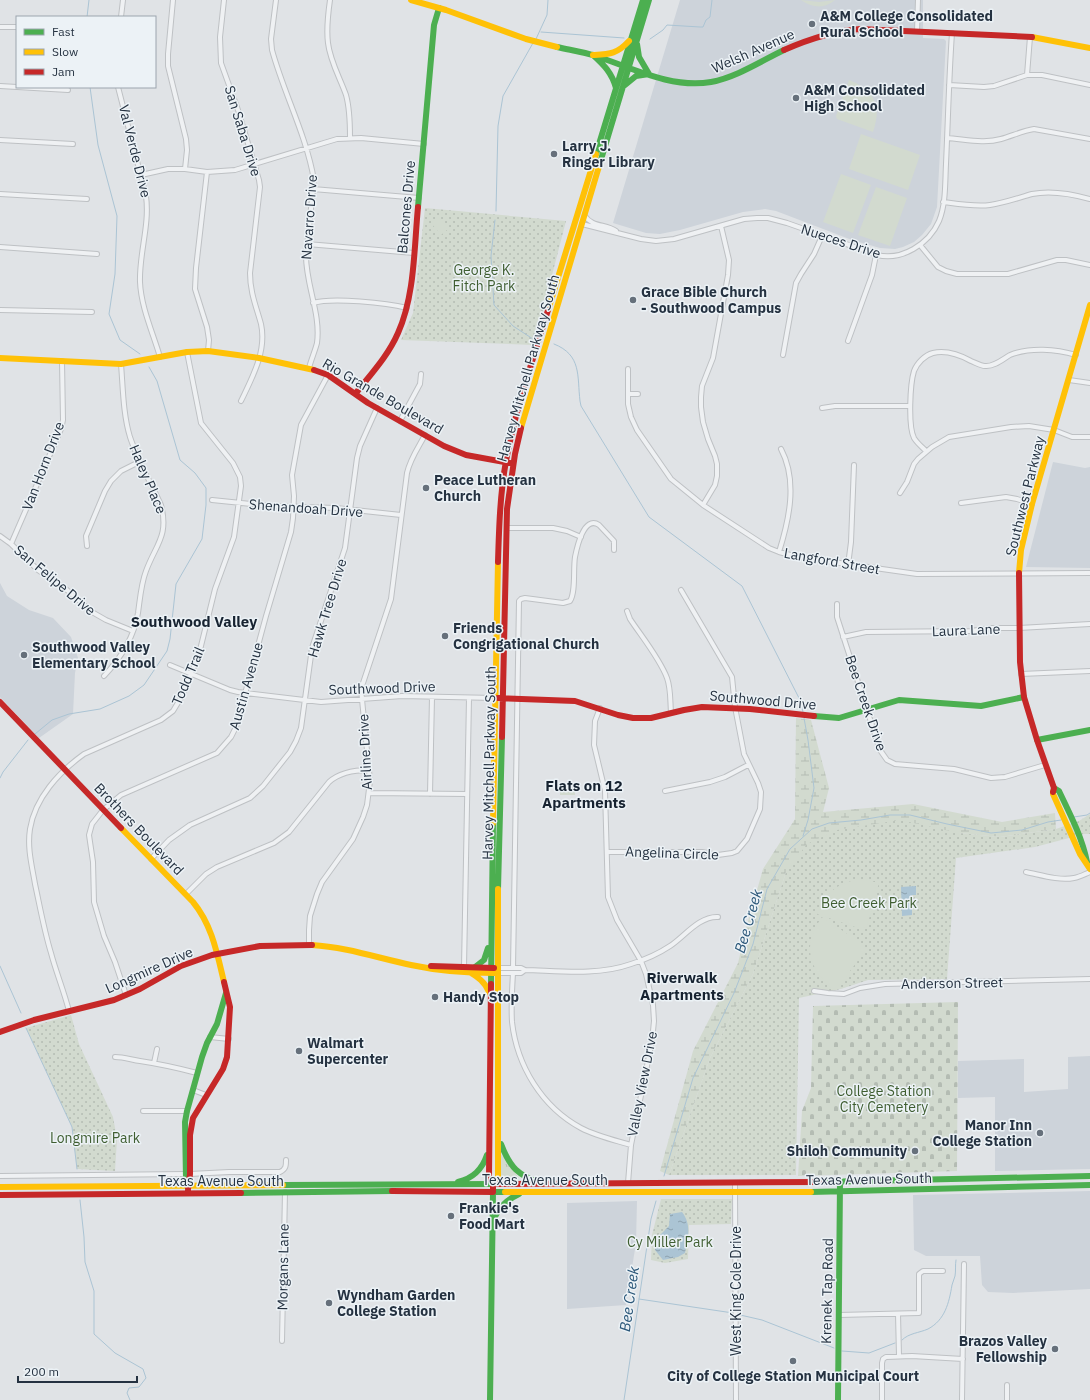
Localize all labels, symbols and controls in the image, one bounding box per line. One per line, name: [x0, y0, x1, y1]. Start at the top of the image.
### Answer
place label: A&M College Consolidated Rural School: [820, 7, 993, 41]
legend: [16, 16, 156, 88]
marker: A&M College Consolidated Rural School: [807, 19, 817, 29]
text: Fast: [52, 24, 75, 39]
street label: Welsh Avenue: [709, 25, 797, 77]
text: Slow: [52, 44, 78, 59]
text: Jam: [52, 64, 75, 79]
place label: A&M Consolidated High School: [804, 81, 925, 115]
street label: San Saba Drive: [221, 83, 265, 179]
marker: A&M Consolidated High School: [791, 93, 801, 103]
street label: Val Verde Drive: [115, 103, 155, 200]
place label: Larry J. Ringer Library: [562, 137, 655, 171]
marker: Larry J. Ringer Library: [549, 149, 559, 159]
street label: Balcones Drive: [393, 159, 419, 254]
street label: Navarro Drive: [297, 173, 321, 260]
street label: Nueces Drive: [799, 220, 883, 262]
park label: George K. Fitch Park: [453, 261, 516, 295]
street label: Harvey Mitchell Parkway South: [493, 272, 563, 464]
place label: Grace Bible Church - Southwood Campus: [641, 283, 781, 317]
marker: Grace Bible Church - Southwood Campus: [628, 295, 638, 305]
street label: Rio Grande Boulevard: [319, 354, 447, 438]
street label: Van Horn Drive: [18, 419, 68, 513]
street label: Southwest Parkway: [1001, 434, 1049, 558]
street label: Haley Place: [125, 442, 171, 517]
place label: Peace Lutheran Church: [434, 471, 536, 505]
marker: Peace Lutheran Church: [421, 483, 431, 493]
street label: Shenandoah Drive: [248, 495, 364, 521]
street label: San Felipe Drive: [11, 541, 100, 620]
street label: Langford Street: [783, 544, 881, 578]
street label: Hawk Tree Drive: [303, 556, 351, 660]
district label: Southwood Valley: [131, 612, 257, 631]
place label: Friends Congrigational Church: [453, 619, 599, 653]
street label: Laura Lane: [932, 620, 1001, 640]
marker: Friends Congrigational Church: [440, 631, 450, 641]
place label: Southwood Valley Elementary School: [32, 638, 156, 672]
street label: Austin Avenue: [225, 640, 267, 732]
street label: Todd Trail: [168, 644, 208, 708]
marker: Southwood Valley Elementary School: [19, 650, 29, 660]
street label: Bee Creek Drive: [841, 653, 891, 754]
street label: Harvey Mitchell Parkway South: [478, 666, 500, 860]
street label: Southwood Drive: [328, 677, 436, 699]
street label: Southwood Drive: [709, 686, 817, 714]
street label: Airline Drive: [354, 713, 376, 791]
district label: Flats on 12 Apartments: [542, 776, 626, 812]
street label: Brothers Boulevard: [90, 779, 188, 879]
street label: Angelina Circle: [625, 842, 719, 864]
water label: Bee Creek: [730, 887, 766, 955]
park label: Bee Creek Park: [821, 894, 918, 912]
street label: Longmire Drive: [102, 942, 196, 997]
district label: Riverwalk Apartments: [640, 968, 724, 1004]
street label: Anderson Street: [901, 973, 1003, 993]
place label: Handy Stop: [443, 988, 519, 1006]
marker: Handy Stop: [430, 992, 440, 1002]
street label: Valley View Drive: [623, 1029, 661, 1138]
place label: Walmart Supercenter: [307, 1034, 389, 1068]
marker: Walmart Supercenter: [294, 1046, 304, 1056]
park label: College Station City Cemetery: [837, 1082, 931, 1116]
place label: Manor Inn College Station: [932, 1116, 1032, 1150]
marker: Manor Inn College Station: [1035, 1128, 1045, 1138]
park label: Longmire Park: [50, 1129, 141, 1147]
place label: Shiloh Community: [787, 1142, 908, 1160]
marker: Shiloh Community: [910, 1146, 920, 1156]
street label: Texas Avenue South: [806, 1169, 932, 1189]
street label: Texas Avenue South: [482, 1171, 608, 1189]
street label: Texas Avenue South: [158, 1172, 284, 1190]
place label: Frankie's Food Mart: [459, 1199, 525, 1233]
marker: Frankie's Food Mart: [446, 1211, 456, 1221]
street label: Morgans Lane: [273, 1223, 293, 1311]
street label: West King Cole Drive: [727, 1226, 745, 1356]
park label: Cy Miller Park: [627, 1233, 714, 1251]
street label: Krenek Tap Road: [817, 1238, 837, 1344]
water label: Bee Creek: [615, 1265, 643, 1333]
place label: Wyndham Garden College Station: [337, 1286, 455, 1320]
marker: Wyndham Garden College Station: [324, 1298, 334, 1308]
place label: Brazos Valley Fellowship: [959, 1332, 1048, 1366]
marker: Brazos Valley Fellowship: [1050, 1344, 1060, 1354]
marker: City of College Station Municipal Court: [788, 1356, 798, 1366]
scale bar: [18, 1358, 137, 1384]
text: 200 m: [24, 1364, 59, 1379]
place label: City of College Station Municipal Court: [667, 1367, 919, 1385]

